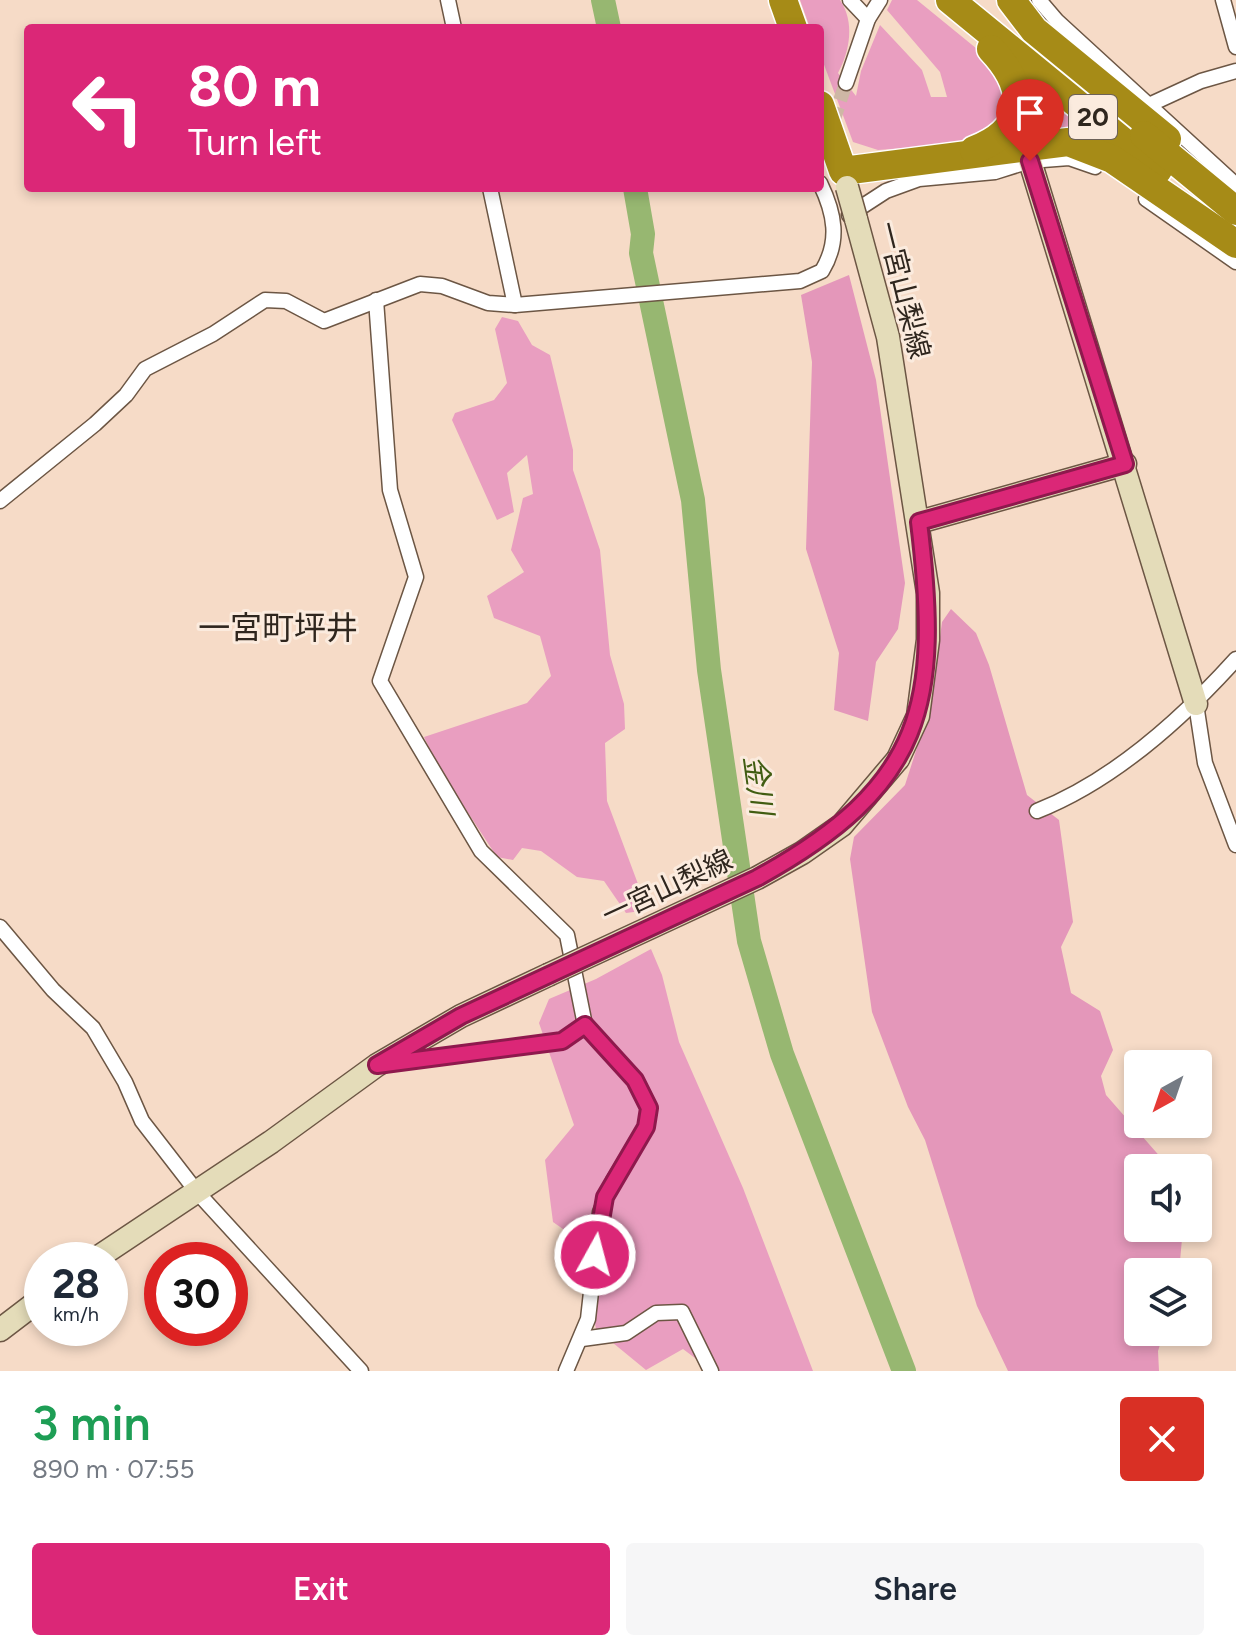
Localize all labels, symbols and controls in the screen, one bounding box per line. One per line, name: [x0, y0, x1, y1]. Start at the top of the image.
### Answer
text: 80 m: [188, 53, 321, 120]
icon: left: [56, 56, 160, 160]
pin: [996, 79, 1064, 161]
icon: arrive: [1008, 91, 1052, 135]
road number: 20: [1069, 95, 1117, 139]
text: Turn left: [188, 121, 322, 164]
street label: 一宮山梨線: [871, 218, 937, 362]
district label: 一宮町坪井: [198, 609, 358, 647]
water label: 金川: [736, 753, 781, 820]
street label: 一宮山梨線: [596, 842, 738, 932]
north arrow: [1124, 1050, 1212, 1138]
map controls: [1124, 1050, 1212, 1346]
button: sound: [1124, 1154, 1212, 1242]
position arrow: [553, 1213, 637, 1297]
speed limit sign: 30: [144, 1242, 248, 1346]
button: layers: [1124, 1258, 1212, 1346]
text: 28: [52, 1260, 100, 1308]
text: km/h: [53, 1302, 99, 1326]
text: 3 min: [32, 1394, 151, 1452]
button: close: [1120, 1397, 1204, 1481]
text: 890 m · 07:55: [32, 1453, 194, 1485]
button: Exit: [32, 1543, 610, 1635]
button: Share: [626, 1543, 1204, 1635]

